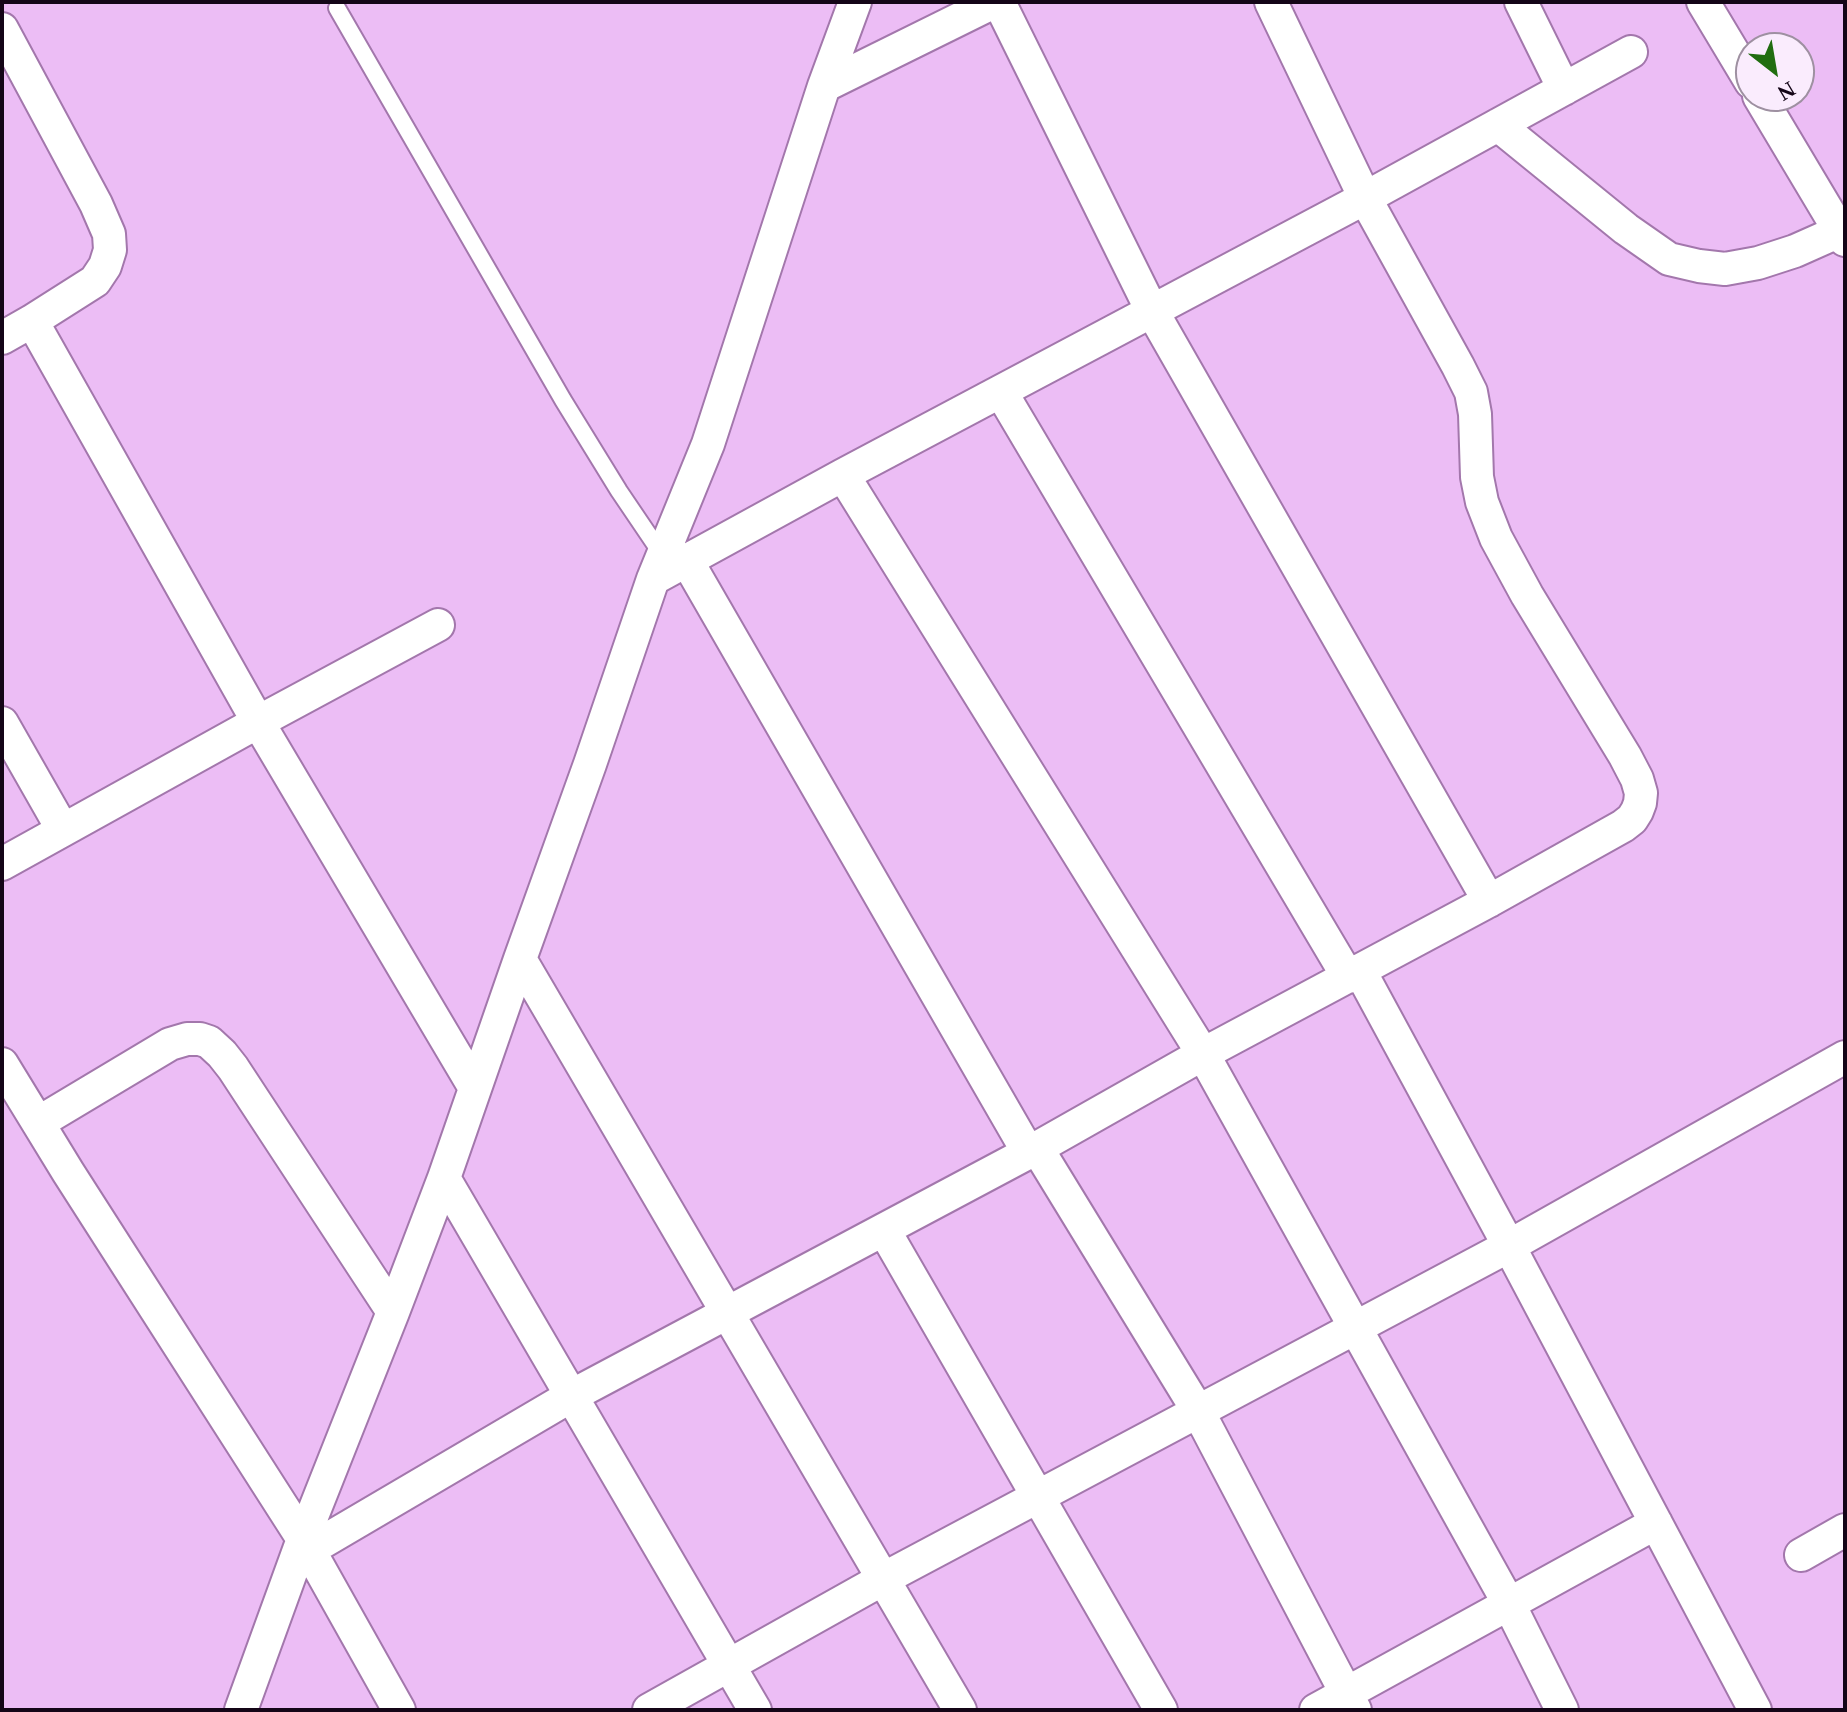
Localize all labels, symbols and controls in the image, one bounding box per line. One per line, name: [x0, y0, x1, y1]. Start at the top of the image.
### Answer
north arrow: [1735, 32, 1815, 112]
text: N: [1773, 76, 1800, 106]

